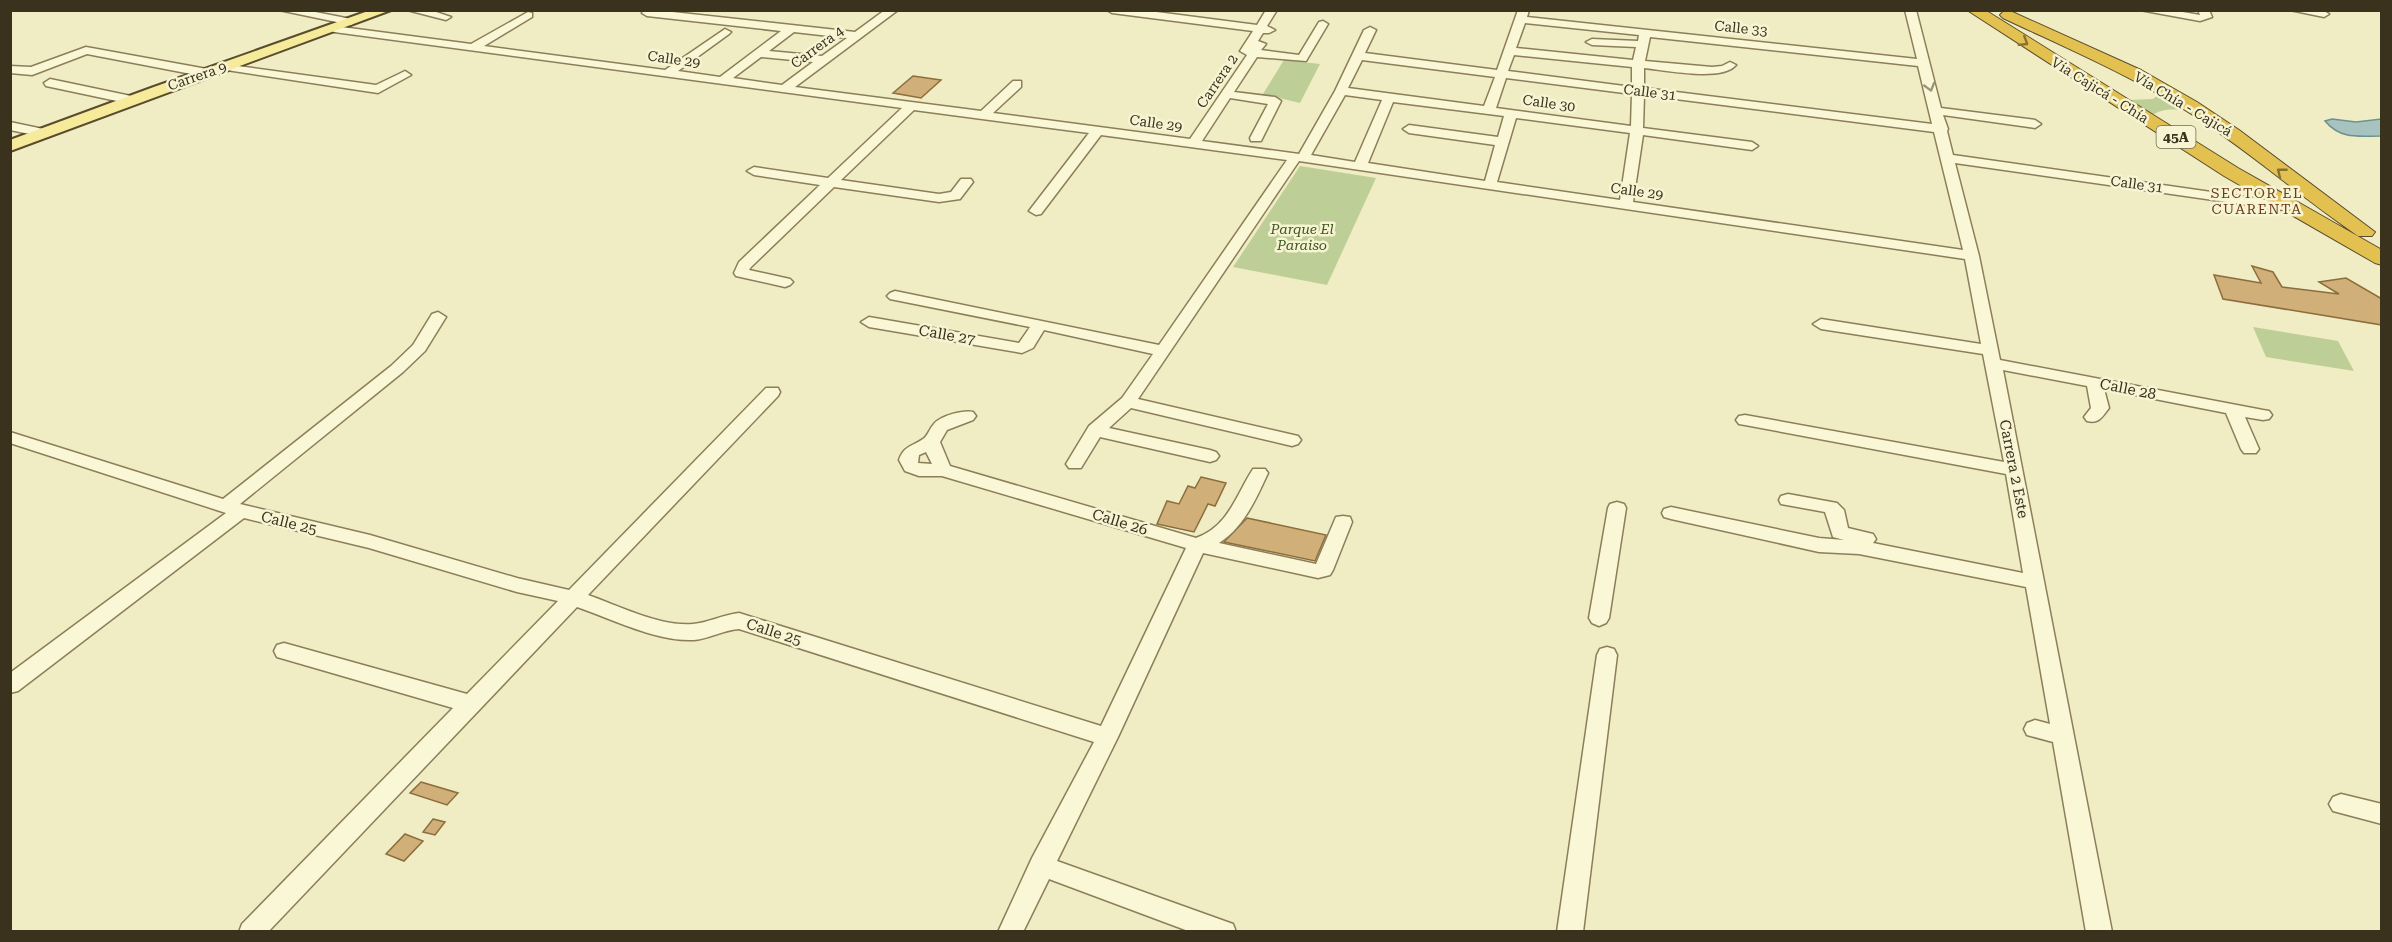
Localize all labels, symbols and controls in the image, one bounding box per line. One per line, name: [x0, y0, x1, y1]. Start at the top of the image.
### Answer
street label: Calle 33: [1714, 17, 1768, 39]
street label: Carrera 4: [788, 22, 847, 71]
one-way arrow: [2017, 35, 2028, 46]
street label: Calle 29: [647, 47, 702, 71]
street label: Carrera 2: [1193, 51, 1241, 111]
street label: Vía Cajicá - Chía: [2048, 54, 2152, 127]
street label: Carrera 9: [165, 58, 229, 94]
street label: Vía Chía - Cajicá: [2131, 68, 2235, 140]
street label: Calle 31: [1623, 81, 1678, 103]
one-way arrow: [1923, 82, 1935, 92]
street label: Calle 30: [1522, 91, 1577, 115]
street label: Calle 29: [1129, 111, 1184, 135]
road number: 45A: [2156, 126, 2196, 148]
one-way arrow: [2277, 169, 2288, 180]
street label: Calle 31: [2110, 172, 2165, 196]
street label: Calle 29: [1610, 179, 1665, 203]
district label: SECTOR EL CUARENTA: [2211, 185, 2303, 217]
park label: Parque El Paraiso: [1269, 221, 1334, 253]
street label: Calle 27: [917, 321, 977, 349]
street label: Calle 28: [2098, 375, 2158, 403]
street label: Carrera 2 Este: [1996, 418, 2032, 520]
street label: Calle 26: [1090, 505, 1150, 539]
street label: Calle 25: [259, 507, 319, 539]
street label: Calle 25: [744, 615, 804, 649]

